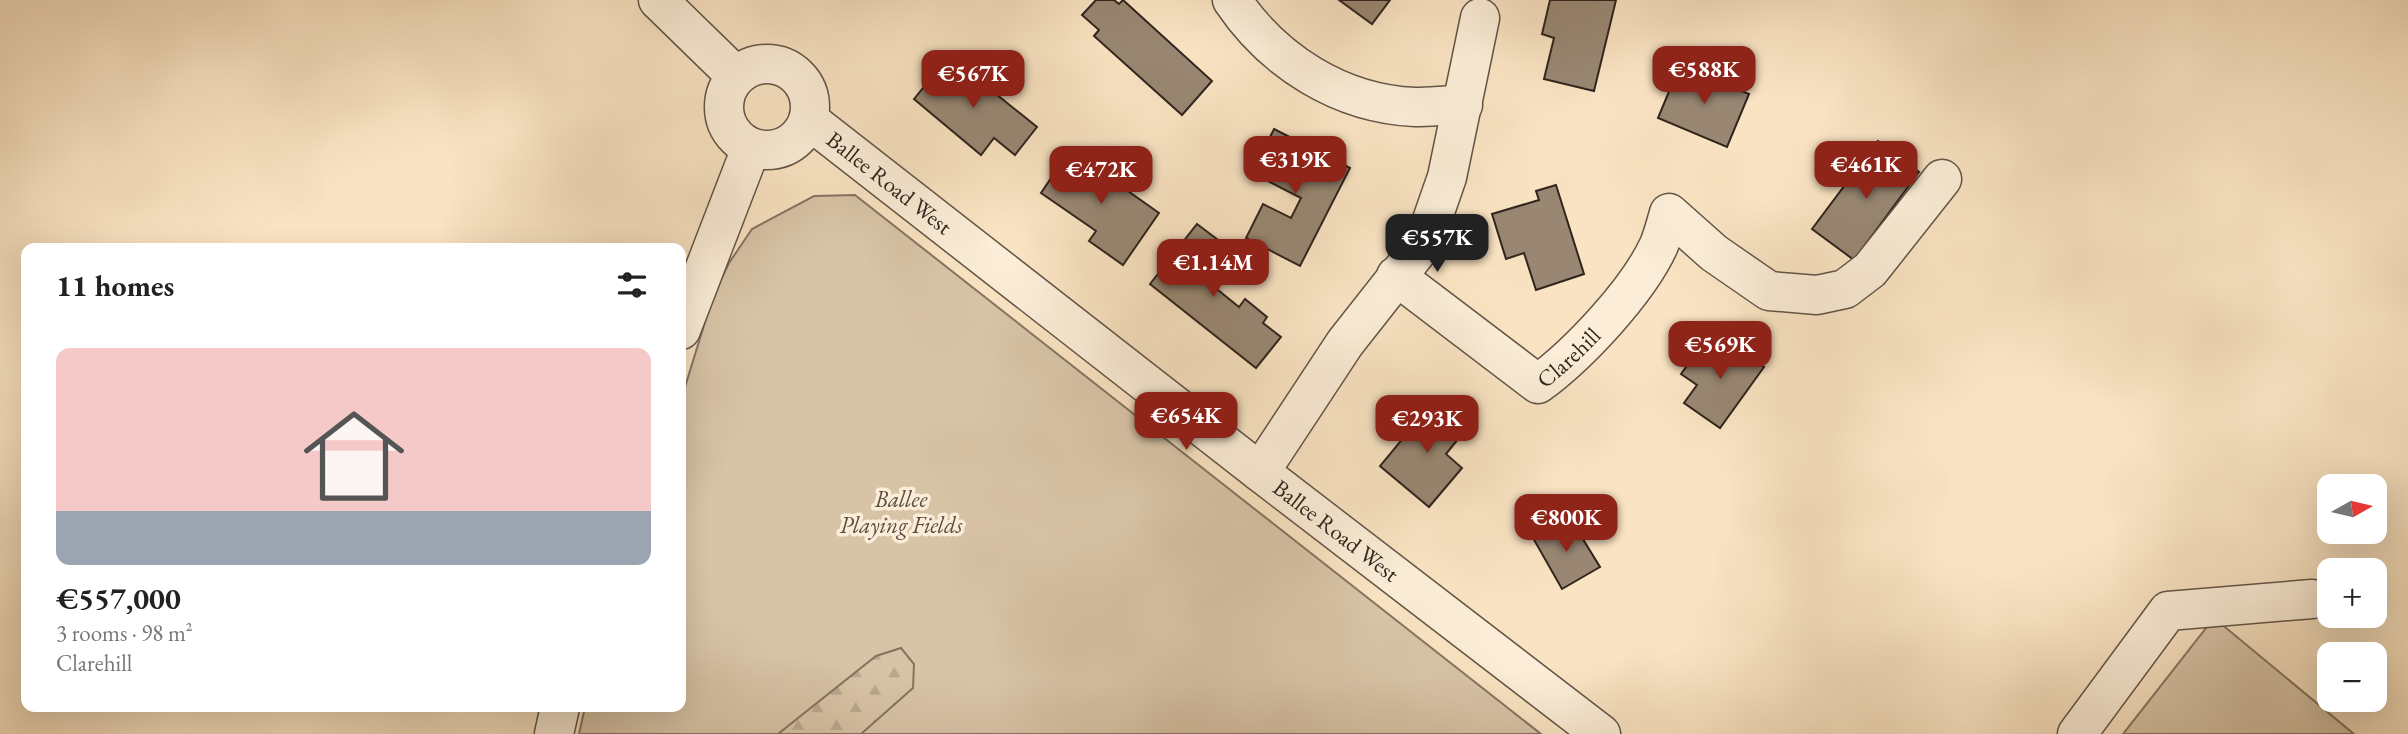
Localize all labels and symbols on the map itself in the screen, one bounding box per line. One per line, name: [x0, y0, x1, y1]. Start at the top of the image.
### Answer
pin: €588K: [1655, 46, 1753, 106]
pin: €567K: [924, 50, 1022, 110]
street label: Ballee Road West: [821, 124, 959, 242]
pin: €319K: [1246, 136, 1344, 196]
pin: €461K: [1817, 142, 1915, 201]
pin: €472K: [1052, 146, 1150, 206]
pin: €557K: [1388, 215, 1486, 274]
pin: €1.14M: [1156, 240, 1270, 299]
street label: Clarehill: [1530, 321, 1607, 395]
pin: €569K: [1671, 322, 1769, 381]
pin: €654K: [1137, 392, 1235, 452]
pin: €293K: [1378, 396, 1476, 455]
street label: Ballee Road West: [1267, 472, 1406, 589]
north arrow: [2317, 474, 2387, 544]
park label: Ballee Playing Fields: [840, 484, 963, 540]
pin: €800K: [1517, 494, 1615, 554]

